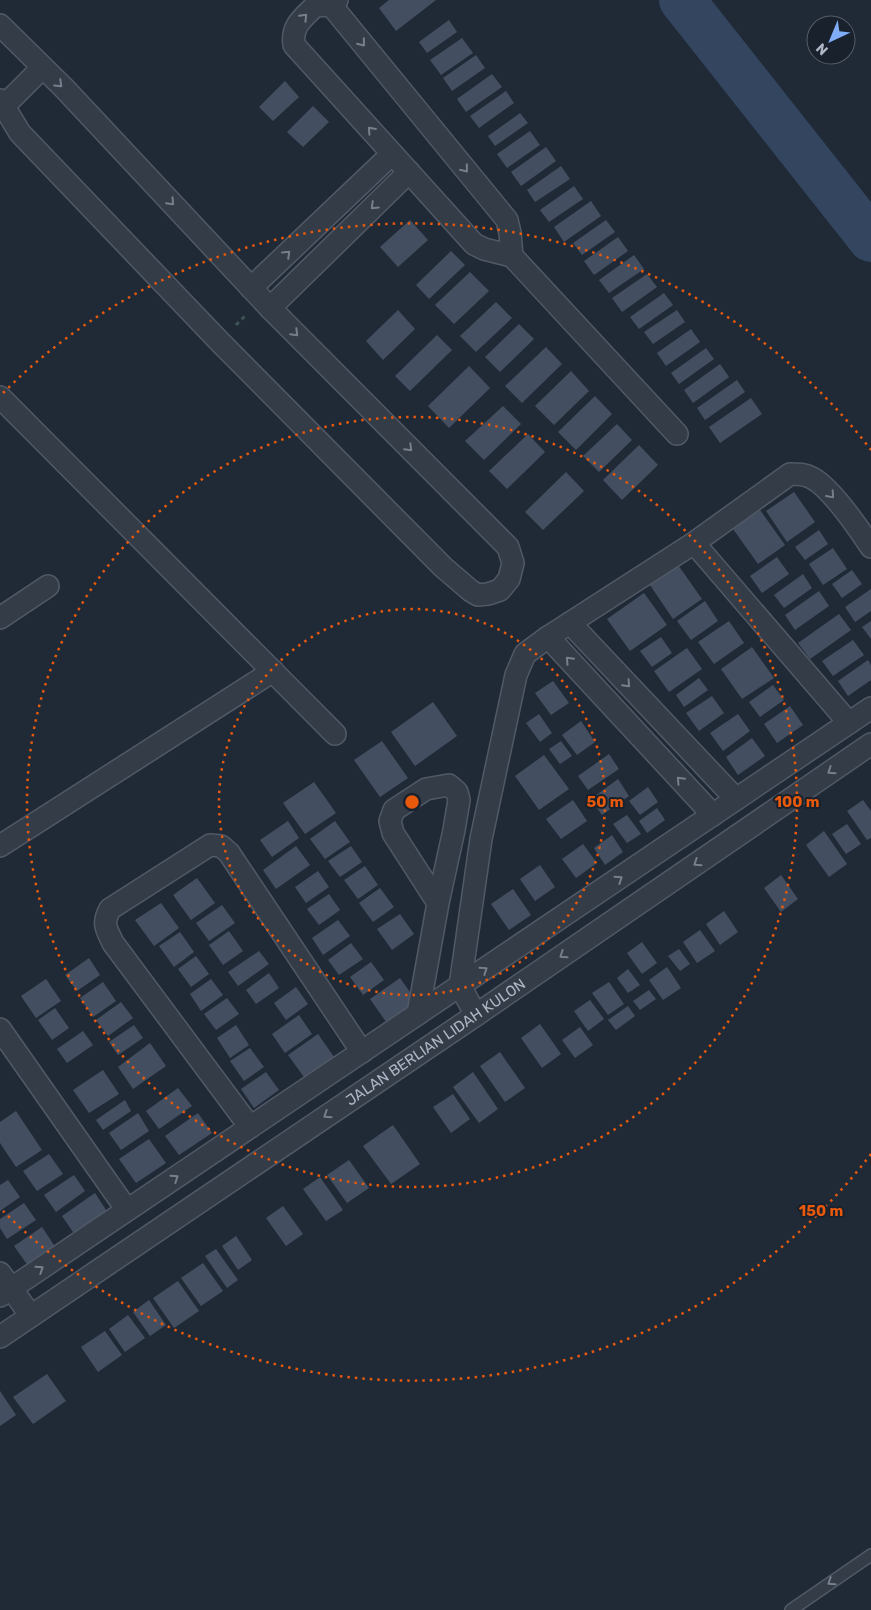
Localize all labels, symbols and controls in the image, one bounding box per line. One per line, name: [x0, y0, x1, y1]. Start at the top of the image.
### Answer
one-way arrow: [298, 14, 307, 23]
north arrow: [806, 15, 856, 65]
one-way arrow: [356, 37, 364, 46]
text: N: [813, 39, 832, 59]
one-way arrow: [54, 78, 63, 87]
one-way arrow: [368, 127, 377, 136]
one-way arrow: [459, 163, 468, 172]
one-way arrow: [165, 197, 174, 206]
one-way arrow: [371, 200, 380, 209]
one-way arrow: [281, 251, 290, 260]
one-way arrow: [289, 327, 298, 336]
one-way arrow: [404, 442, 413, 451]
one-way arrow: [825, 489, 833, 498]
one-way arrow: [566, 657, 575, 666]
one-way arrow: [621, 678, 630, 687]
one-way arrow: [827, 765, 837, 774]
one-way arrow: [677, 776, 686, 785]
centre of rings: [403, 793, 421, 811]
text: 50 m: [587, 793, 623, 811]
text: 100 m: [775, 793, 819, 811]
one-way arrow: [693, 857, 703, 866]
one-way arrow: [613, 876, 623, 885]
one-way arrow: [559, 949, 568, 958]
one-way arrow: [479, 966, 488, 976]
street label: JALAN BERLIAN LIDAH KULON: [342, 975, 529, 1109]
one-way arrow: [323, 1109, 332, 1119]
one-way arrow: [169, 1175, 179, 1184]
text: 150 m: [799, 1202, 843, 1220]
one-way arrow: [35, 1266, 44, 1275]
one-way arrow: [827, 1576, 836, 1586]

